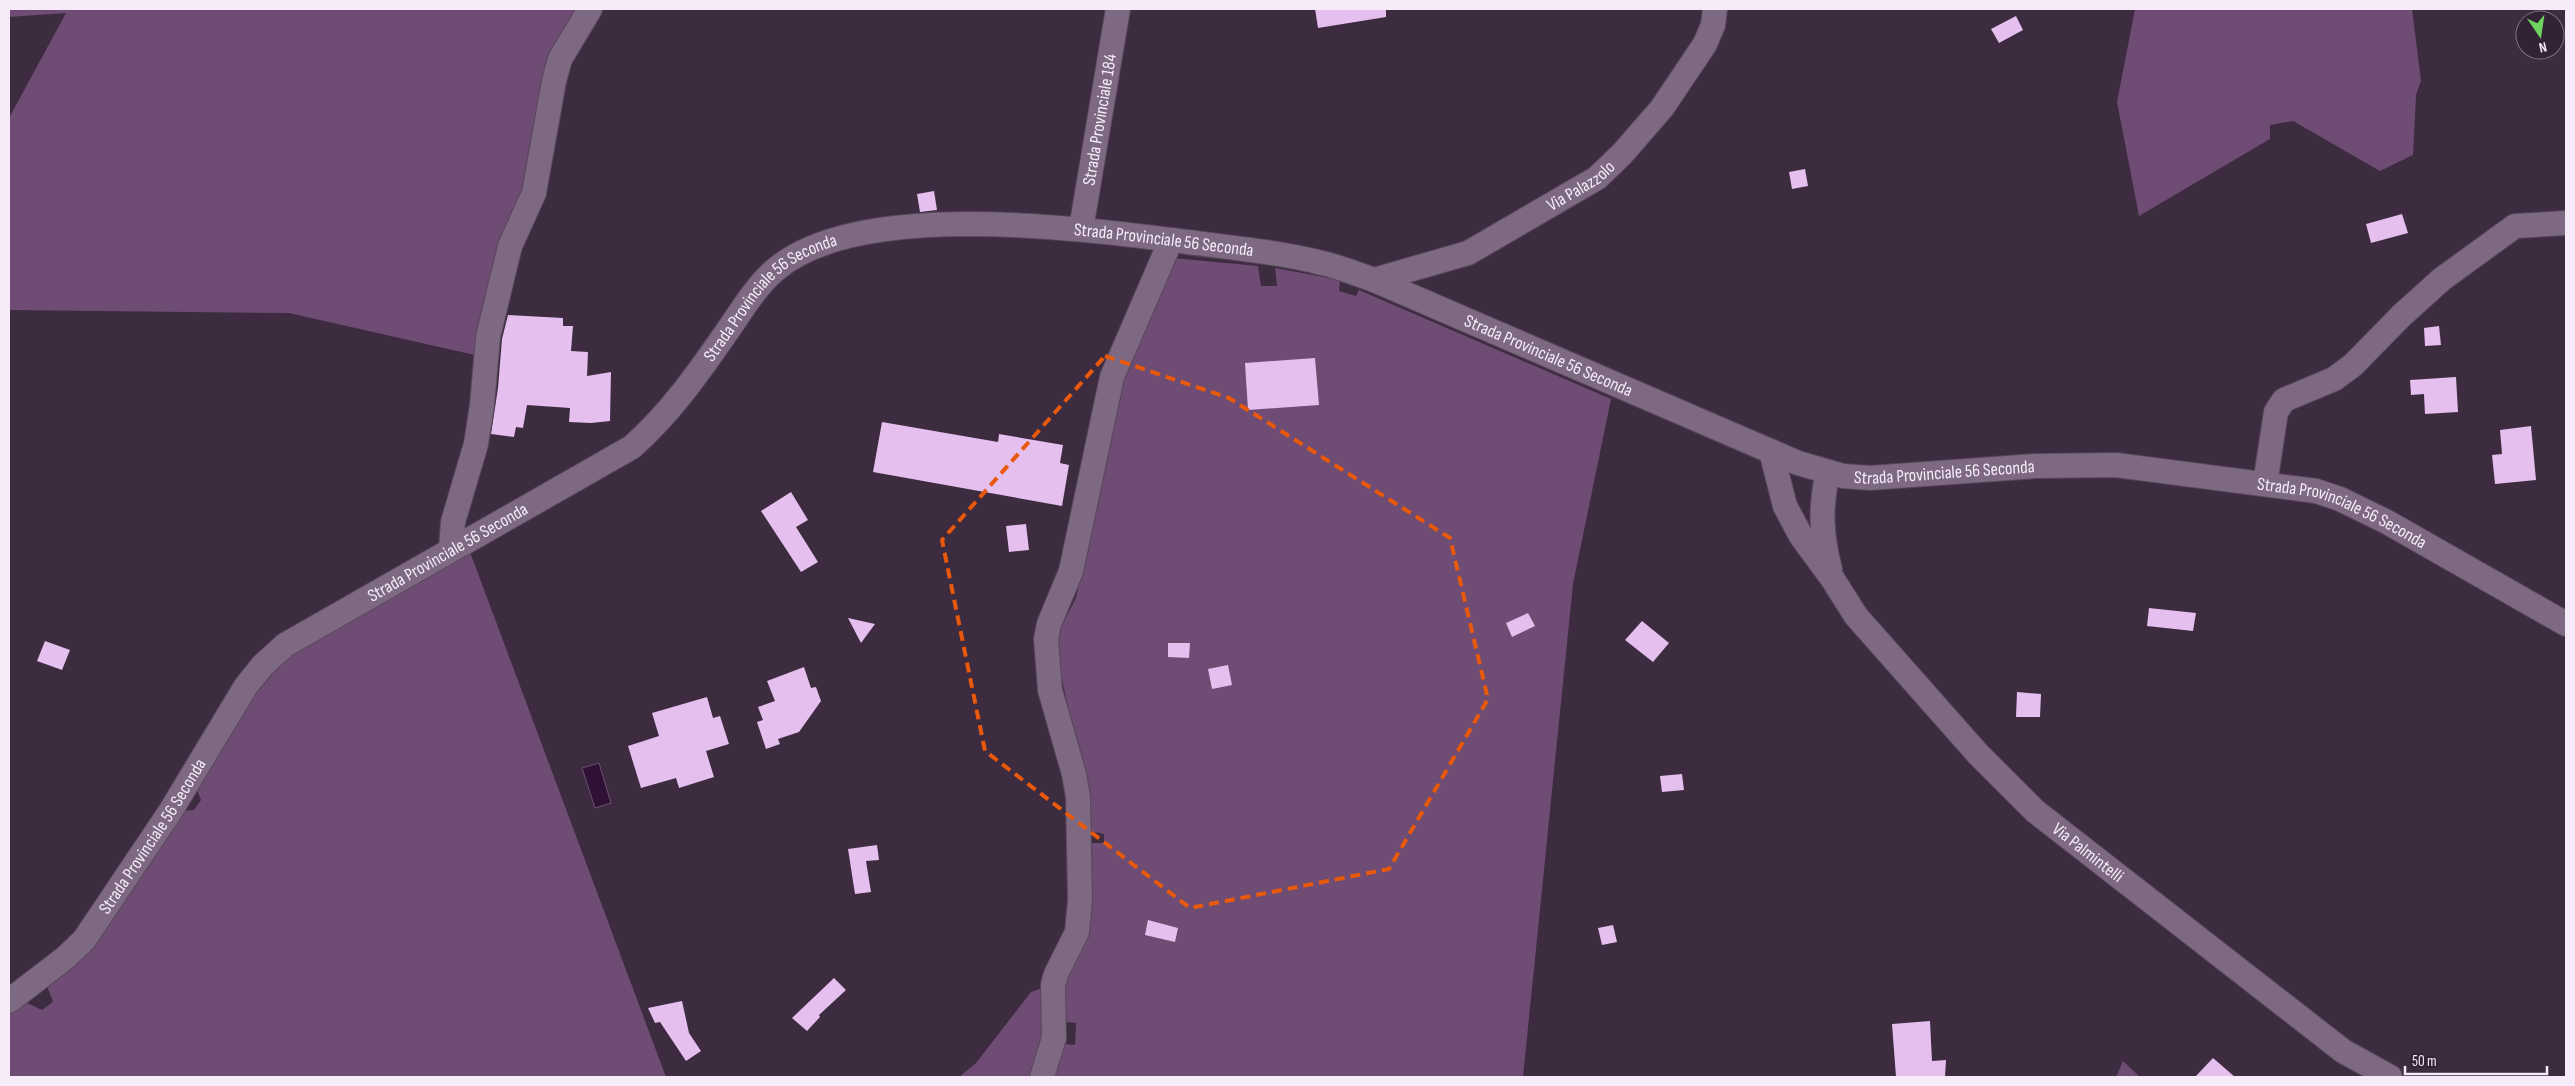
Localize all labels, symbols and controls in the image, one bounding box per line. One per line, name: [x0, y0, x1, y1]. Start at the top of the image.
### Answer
north arrow: [2515, 10, 2565, 60]
text: N: [2537, 38, 2548, 56]
street label: Strada Provinciale 184: [1078, 52, 1121, 187]
street label: Via Palazzolo: [1543, 156, 1619, 215]
street label: Strada Provinciale 56 Seconda: [1073, 219, 1255, 261]
street label: Strada Provinciale 56 Seconda: [699, 229, 839, 365]
street label: Strada Provinciale 56 Seconda: [1461, 310, 1636, 401]
street label: Strada Provinciale 56 Seconda: [1853, 456, 2035, 489]
street label: Strada Provinciale 56 Seconda: [2256, 473, 2431, 553]
street label: Strada Provinciale 56 Seconda: [364, 498, 531, 606]
street label: Strada Provinciale 56 Seconda: [94, 755, 210, 918]
street label: Via Palmintelli: [2048, 818, 2128, 887]
scale bar: [2405, 1044, 2548, 1076]
text: 50 m: [2412, 1052, 2437, 1071]

